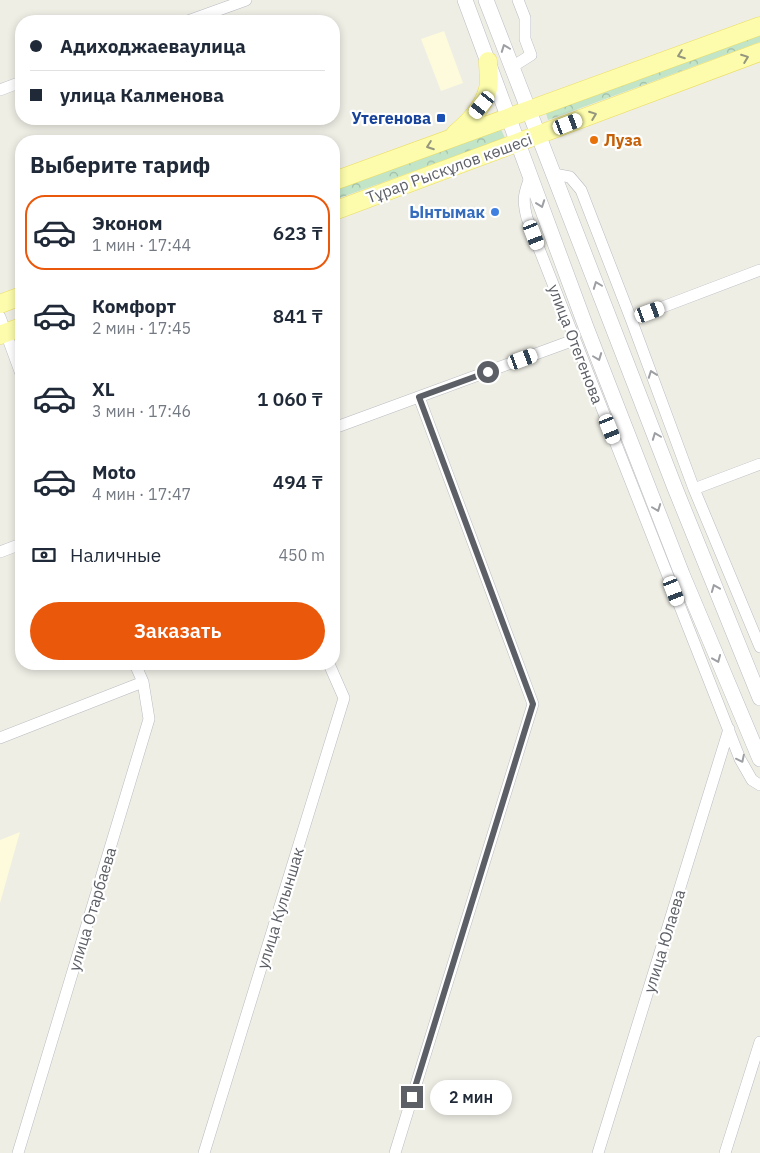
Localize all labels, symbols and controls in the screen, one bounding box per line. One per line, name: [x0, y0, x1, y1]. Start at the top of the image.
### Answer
text: Адиходжаеваулица: [60, 34, 246, 58]
one-way arrow: [500, 44, 511, 53]
one-way arrow: [677, 49, 686, 59]
one-way arrow: [740, 53, 749, 64]
text: улица Калменова: [60, 83, 224, 107]
car: [466, 89, 497, 121]
place label: Утегенова: [352, 108, 431, 128]
one-way arrow: [588, 111, 597, 121]
marker: Утегенова: [435, 112, 447, 124]
car: [551, 112, 584, 136]
street label: Тұрар Рыскұлов көшесі: [363, 129, 535, 207]
place label: Луза: [604, 130, 642, 150]
marker: Луза: [588, 134, 600, 146]
one-way arrow: [426, 140, 435, 150]
text: Выберите тариф: [30, 150, 210, 179]
one-way arrow: [535, 200, 545, 208]
place label: Ынтымак: [409, 202, 485, 222]
marker: Ынтымак: [489, 206, 501, 218]
icon: car: [32, 210, 77, 255]
text: Эконом: [92, 211, 163, 235]
car: [521, 218, 546, 252]
text: 623 ₸: [273, 221, 323, 245]
text: 1 мин · 17:44: [92, 235, 191, 255]
street label: улица Отегенова: [544, 281, 608, 407]
one-way arrow: [593, 281, 604, 290]
icon: car: [32, 293, 77, 338]
text: Комфорт: [92, 294, 176, 318]
car: [633, 300, 666, 324]
text: 841 ₸: [273, 304, 323, 328]
text: 2 мин · 17:45: [92, 318, 191, 338]
car: [506, 347, 539, 371]
one-way arrow: [592, 352, 602, 361]
route start: [477, 361, 499, 383]
one-way arrow: [648, 370, 658, 379]
icon: car: [32, 376, 77, 421]
text: XL: [92, 377, 115, 401]
text: 1 060 ₸: [257, 387, 323, 411]
text: 3 мин · 17:46: [92, 401, 191, 421]
car: [597, 412, 622, 446]
one-way arrow: [651, 433, 661, 441]
icon: car: [32, 459, 77, 504]
text: Moto: [92, 460, 136, 484]
text: 494 ₸: [273, 470, 323, 494]
text: 4 мин · 17:47: [92, 484, 191, 504]
one-way arrow: [651, 504, 661, 512]
icon: cash: [30, 541, 58, 569]
text: Наличные: [70, 543, 161, 567]
text: 450 m: [278, 545, 325, 565]
car: [661, 574, 686, 608]
one-way arrow: [711, 584, 721, 593]
button: Заказать: [30, 602, 325, 660]
one-way arrow: [711, 654, 722, 663]
one-way arrow: [735, 754, 745, 763]
street label: улица Отарбаева: [64, 844, 120, 973]
street label: улица Кулыншак: [252, 845, 308, 971]
street label: улица Юлаева: [639, 886, 689, 995]
callout: 2 мин: [430, 1080, 512, 1114]
route end: [401, 1086, 423, 1108]
text: 2 мин: [449, 1087, 493, 1107]

